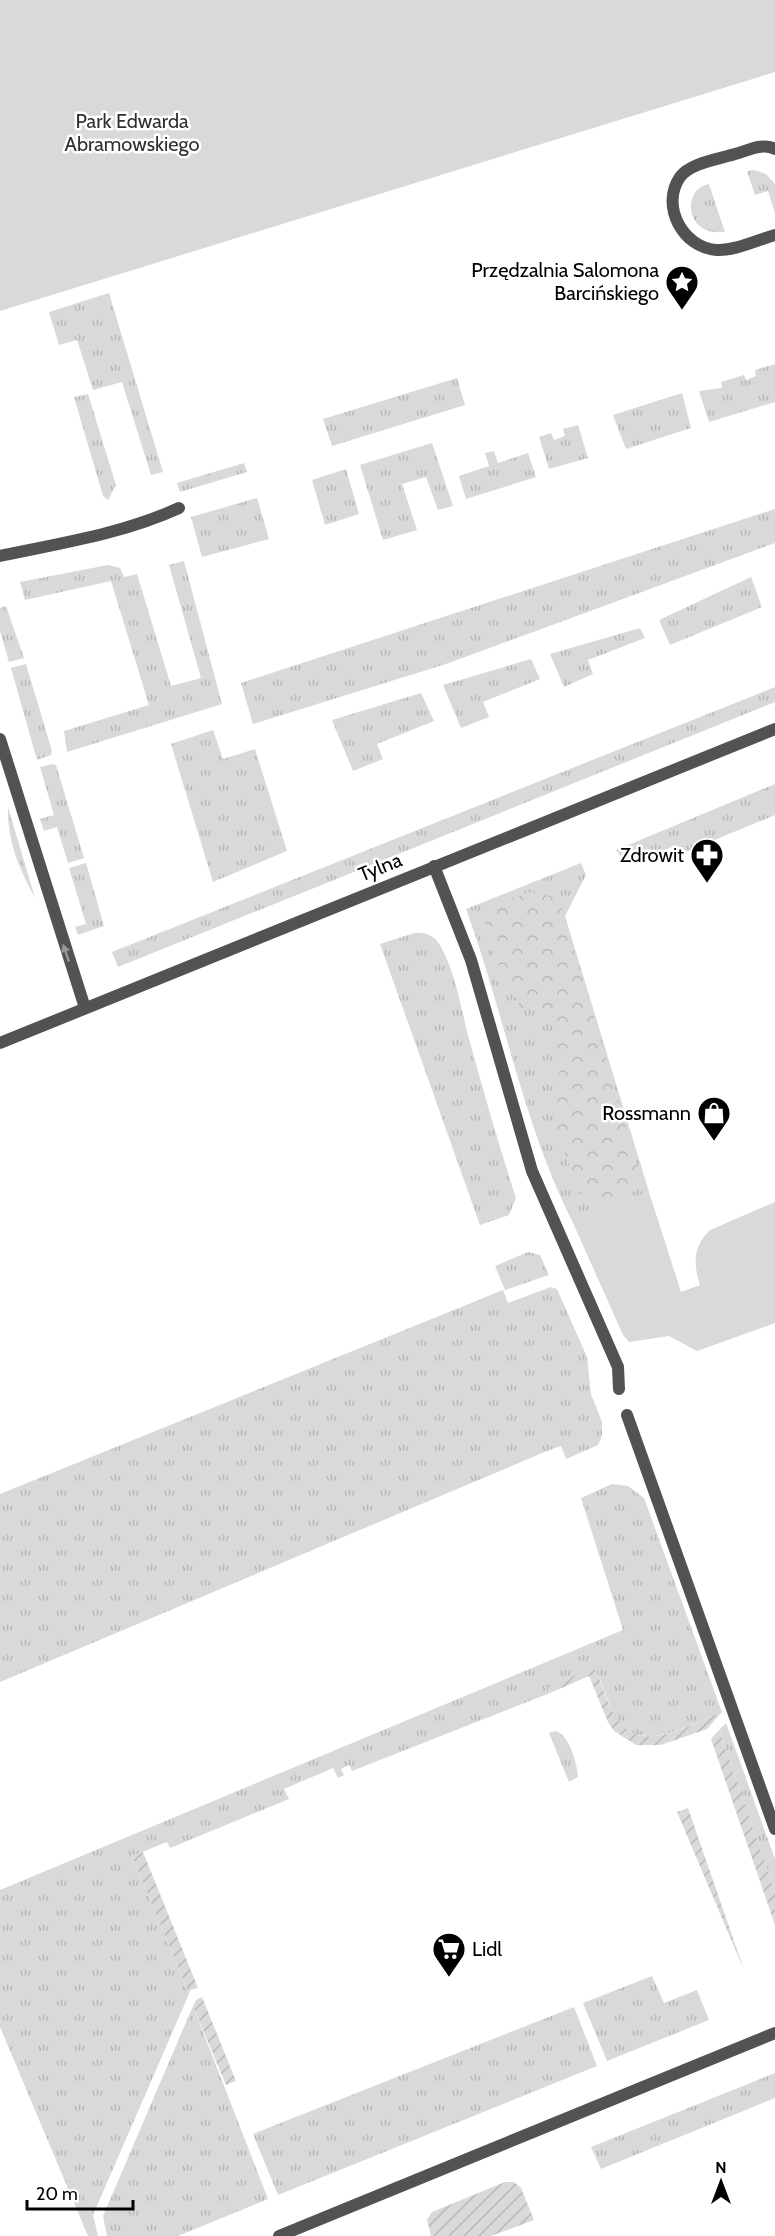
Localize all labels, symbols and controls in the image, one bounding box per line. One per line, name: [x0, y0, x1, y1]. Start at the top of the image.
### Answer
park label: Park Edwarda Abramowskiego: [65, 109, 199, 156]
place label: Przędzalnia Salomona Barcińskiego: [471, 258, 659, 305]
place icon: Przędzalnia Salomona Barcińskiego: [664, 264, 700, 311]
pharmacy icon: Zdrowit: [689, 837, 725, 884]
place label: Zdrowit: [620, 843, 684, 867]
street label: Tylna: [355, 847, 406, 886]
one-way arrow: [61, 944, 70, 962]
shop icon: Rossmann: [696, 1095, 732, 1142]
place label: Rossmann: [602, 1101, 691, 1125]
supermarket icon: Lidl: [431, 1931, 467, 1978]
place label: Lidl: [472, 1937, 502, 1961]
north arrow: [691, 2152, 751, 2212]
text: N: [715, 2158, 727, 2177]
scale bar: [27, 2173, 134, 2211]
text: 20 m: [36, 2183, 78, 2205]

